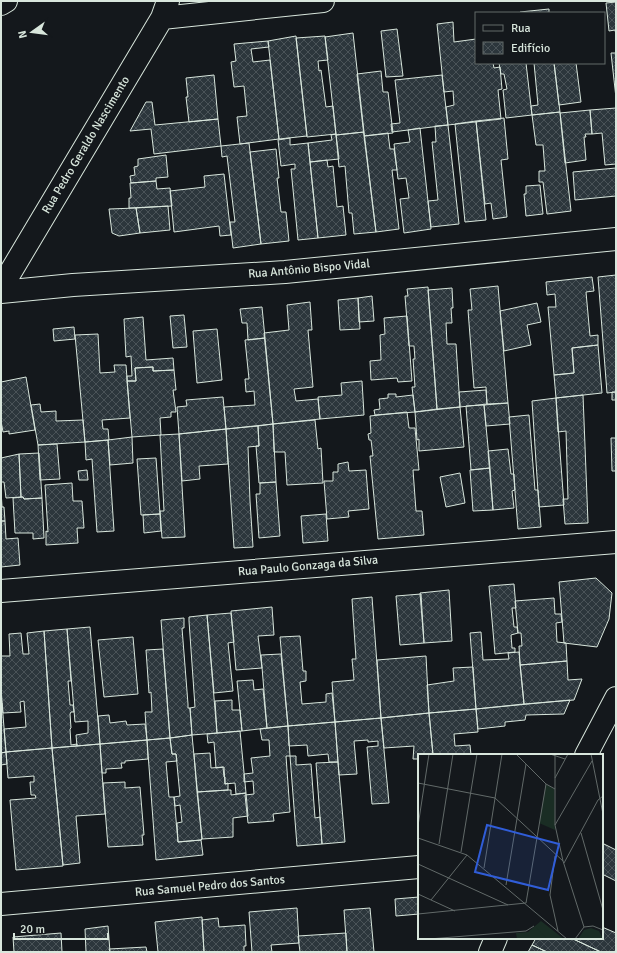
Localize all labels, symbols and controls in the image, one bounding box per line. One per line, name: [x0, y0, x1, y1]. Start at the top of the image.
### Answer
north arrow: [12, 12, 52, 52]
legend: [475, 12, 605, 64]
text: Rua: [511, 21, 531, 36]
text: N: [16, 29, 30, 40]
text: Edifício: [511, 41, 550, 56]
street label: Rua Pedro Geraldo Nascimento: [39, 73, 133, 217]
street label: Rua Antônio Bispo Vidal: [247, 256, 371, 282]
street label: Rua Paulo Gonzaga da Silva: [237, 552, 379, 580]
inset map: [418, 754, 603, 939]
street label: Rua Samuel Pedro dos Santos: [134, 872, 286, 900]
scale bar: [14, 915, 108, 941]
text: 20 m: [20, 922, 45, 937]

